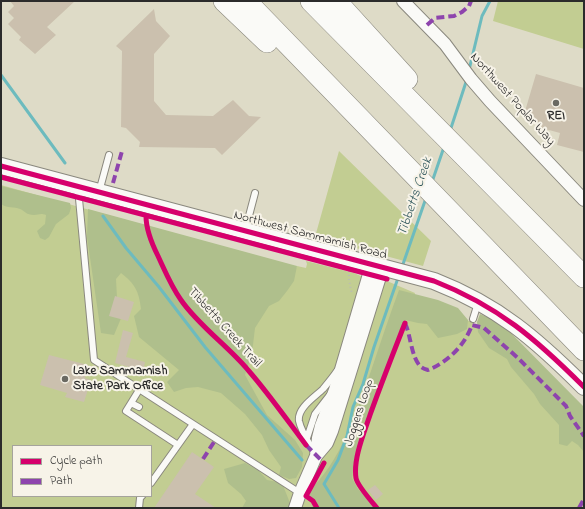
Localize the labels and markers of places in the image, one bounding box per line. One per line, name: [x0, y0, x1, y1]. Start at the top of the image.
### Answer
marker: REI: [551, 98, 561, 108]
place label: REI: [547, 109, 565, 125]
place label: Lake Sammamish State Park Office: [73, 364, 167, 395]
marker: Lake Sammamish State Park Office: [60, 374, 70, 384]

